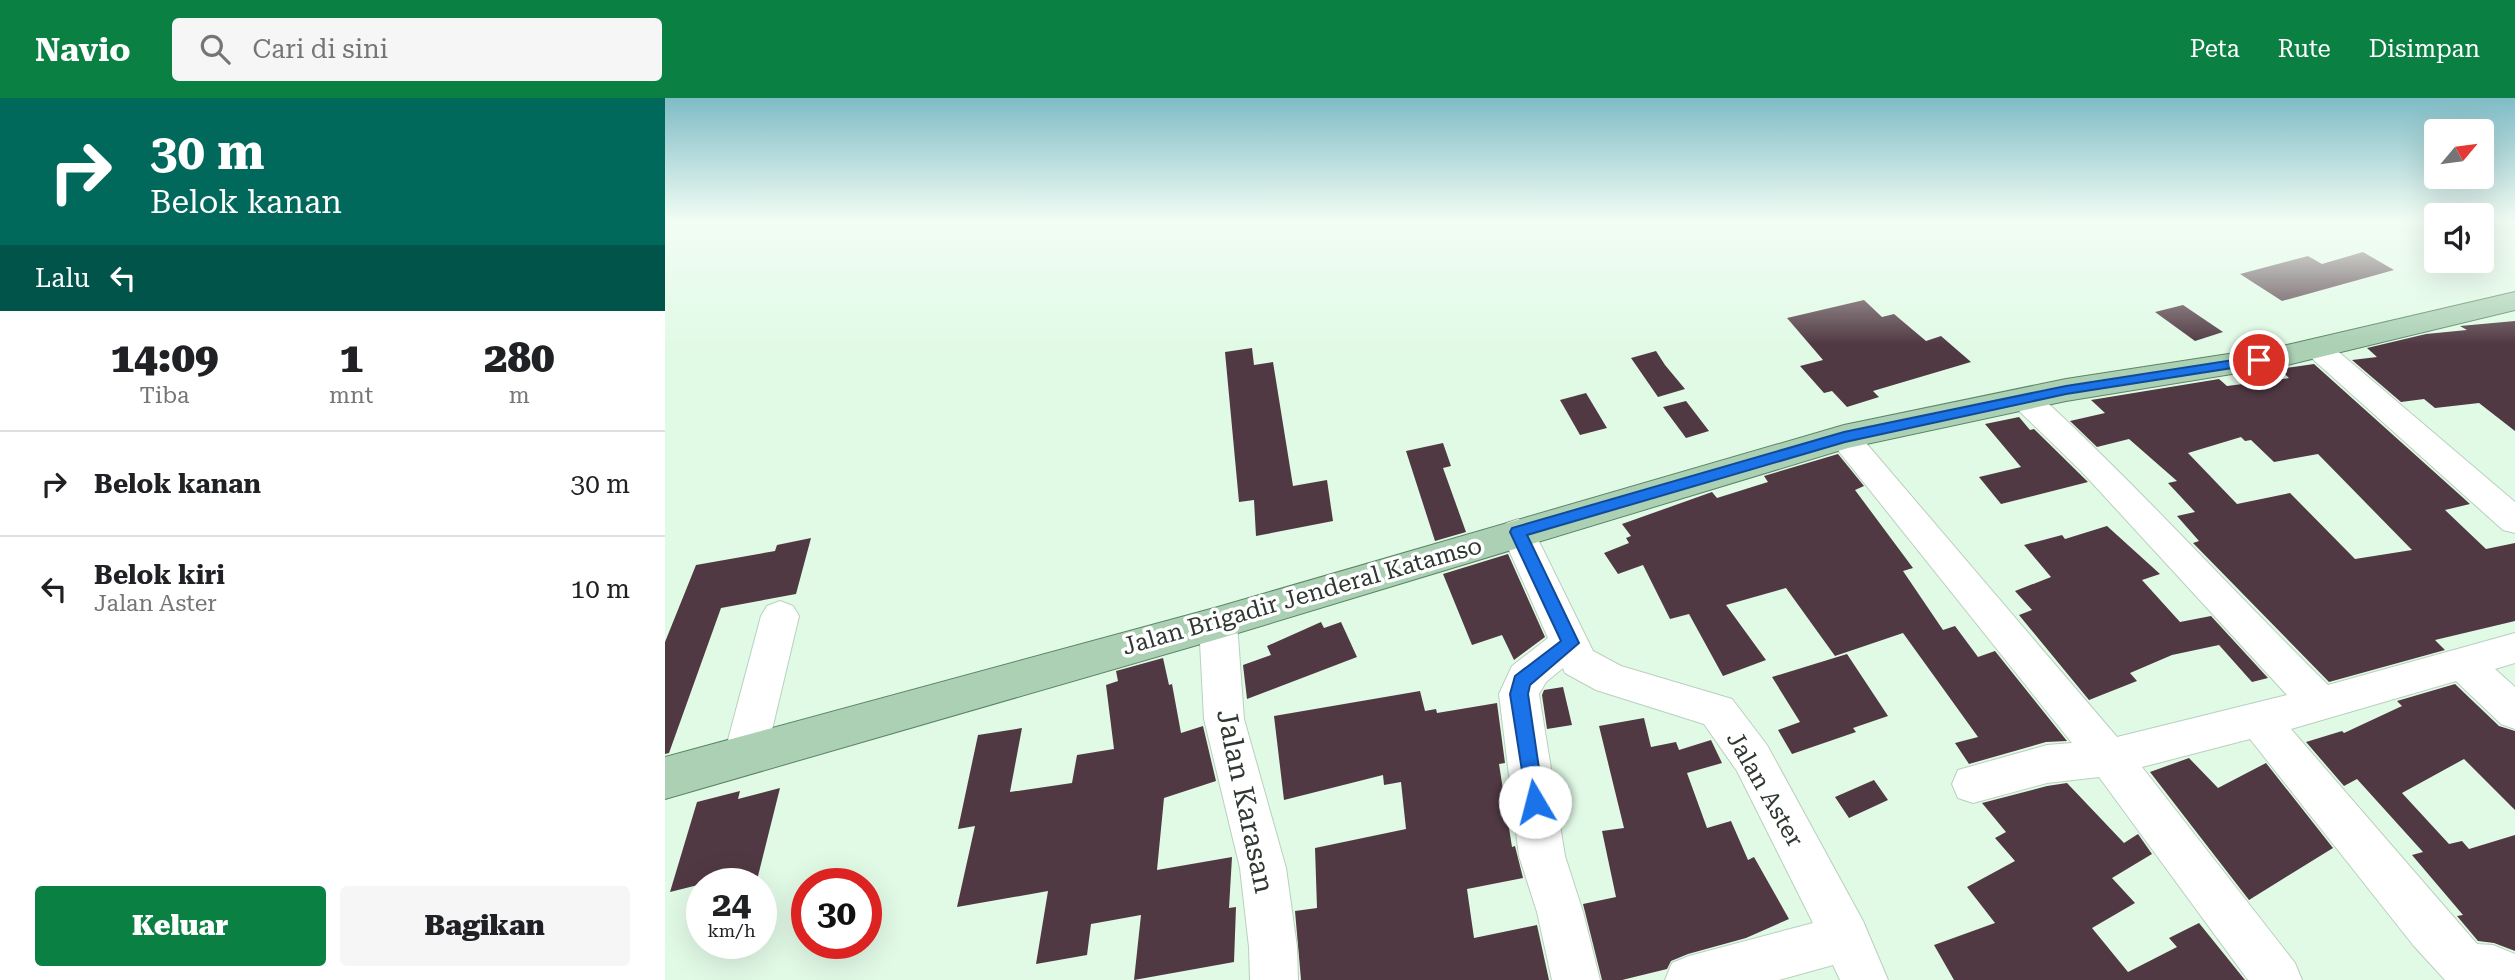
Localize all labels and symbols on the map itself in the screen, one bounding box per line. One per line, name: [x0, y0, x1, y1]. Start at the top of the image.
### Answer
north arrow: [2424, 119, 2494, 189]
pin: [2229, 330, 2289, 390]
street label: Jalan Brigadir Jenderal Katamso: [1119, 531, 1485, 661]
street label: Jalan Karasan: [1210, 706, 1281, 896]
street label: Jalan Aster: [1721, 727, 1809, 852]
position arrow: [1498, 765, 1572, 839]
speed limit sign: 30: [791, 868, 882, 959]

